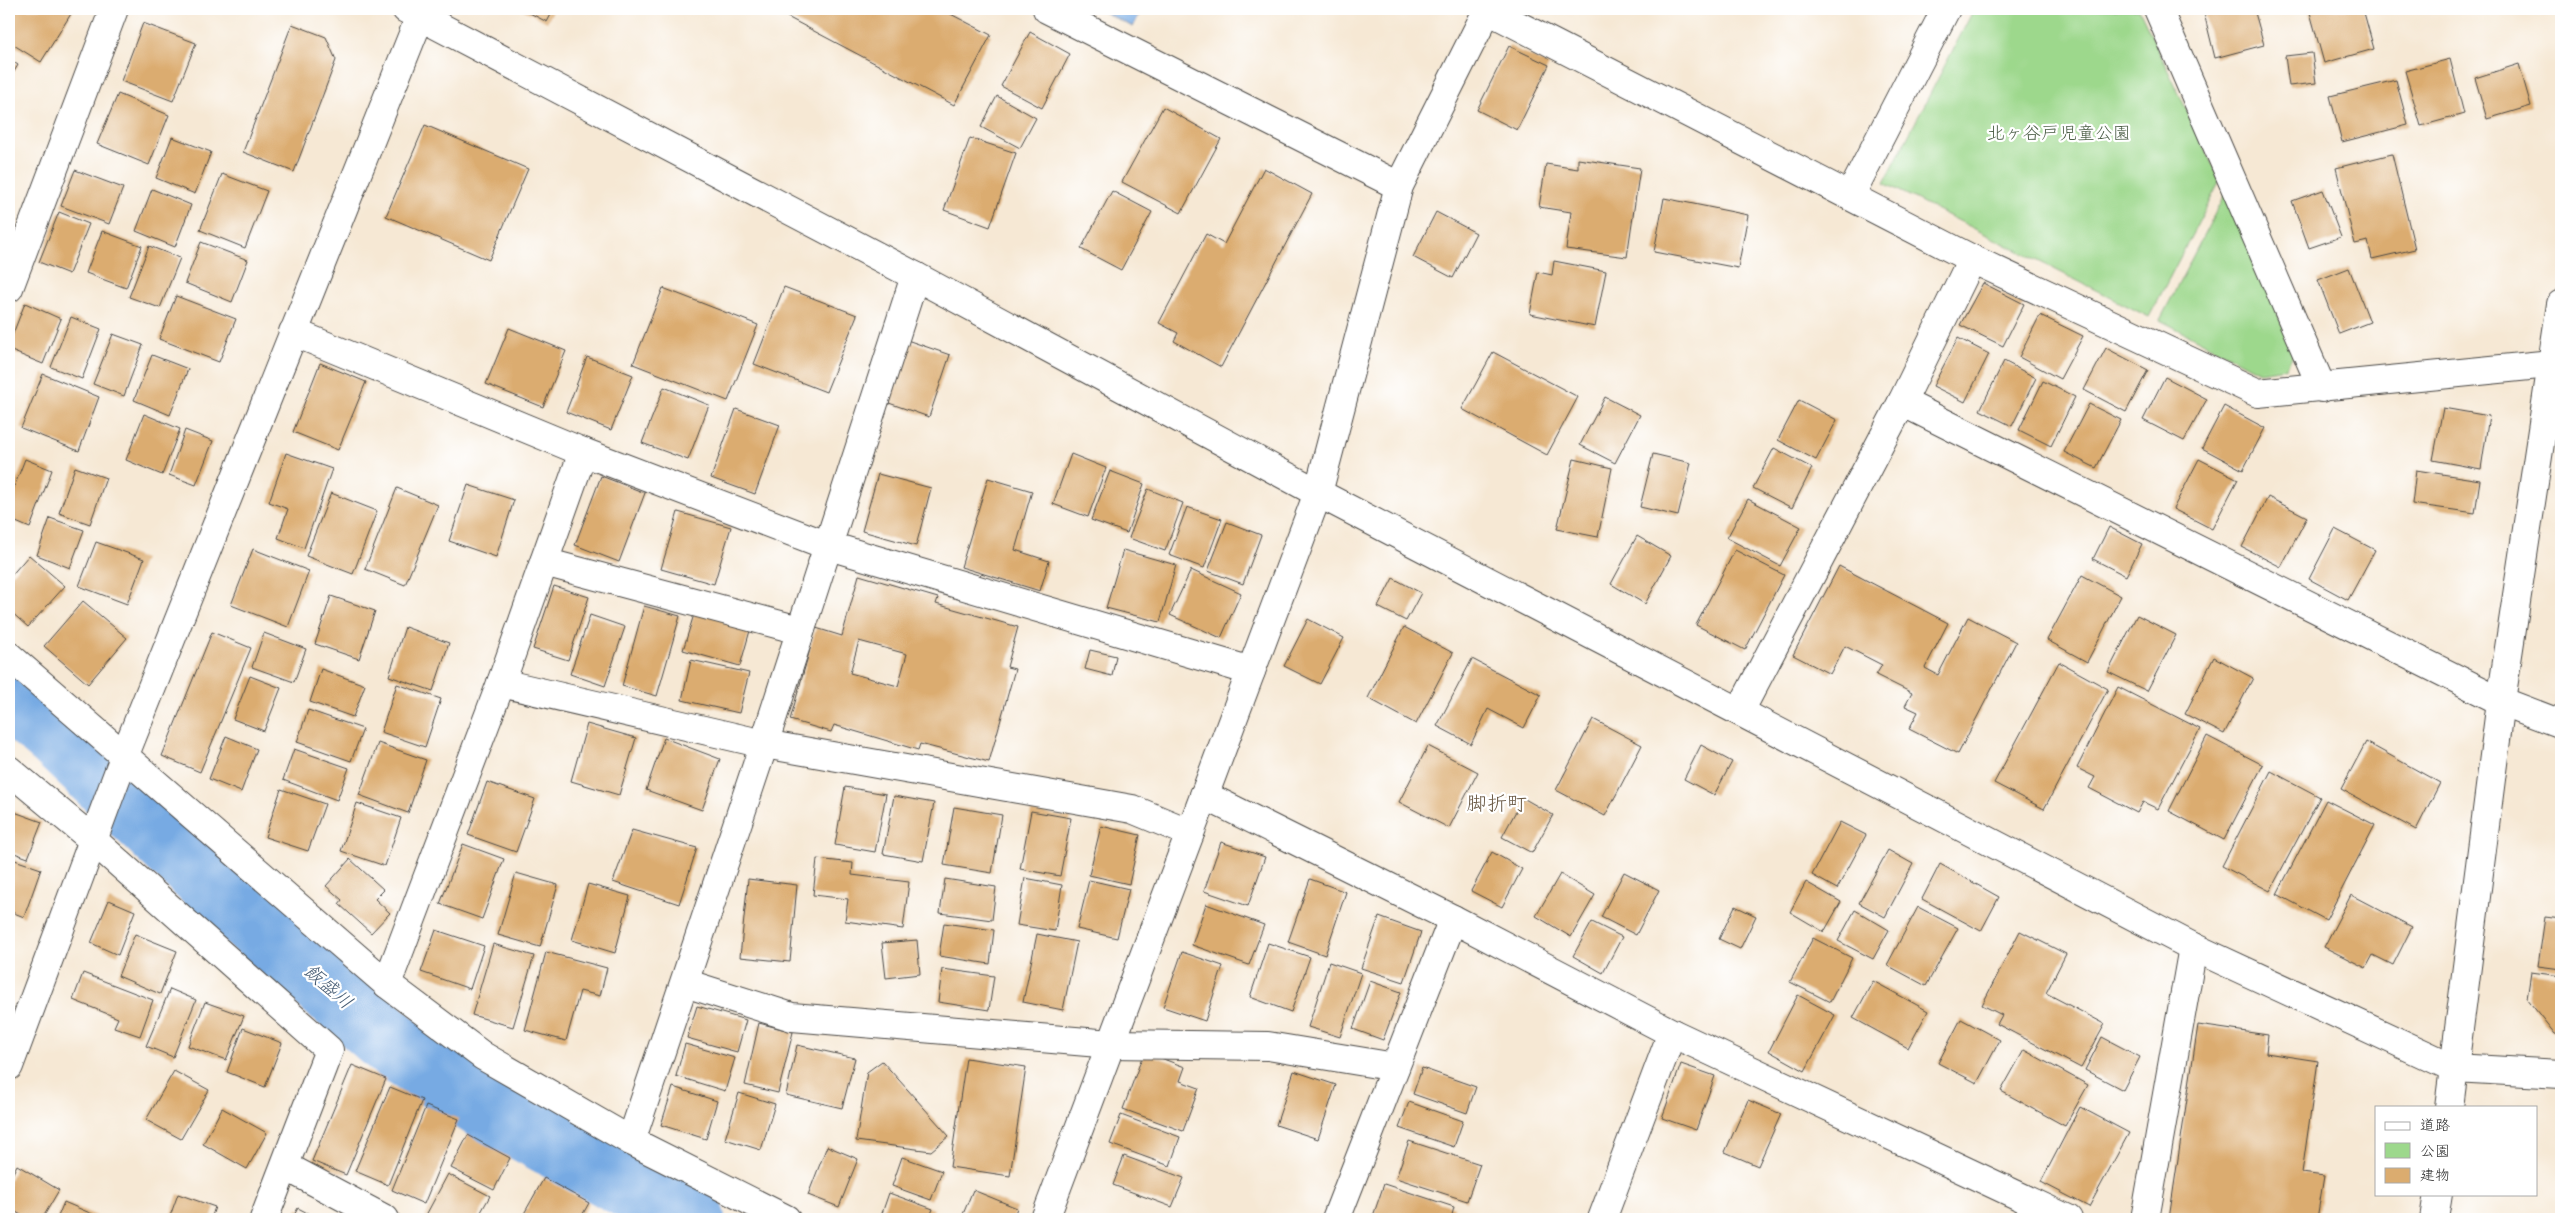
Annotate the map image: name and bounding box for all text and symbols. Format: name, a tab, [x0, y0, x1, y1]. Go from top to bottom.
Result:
park label: 北ヶ谷戸児童公園	[1987, 123, 2131, 144]
district label: 脚折町	[1467, 792, 1527, 816]
water label: 飯盛川	[299, 960, 357, 1014]
legend	[2375, 1106, 2538, 1196]
text: 道路	[2420, 1116, 2450, 1135]
text: 公園	[2420, 1142, 2450, 1161]
text: 建物	[2420, 1166, 2450, 1185]

